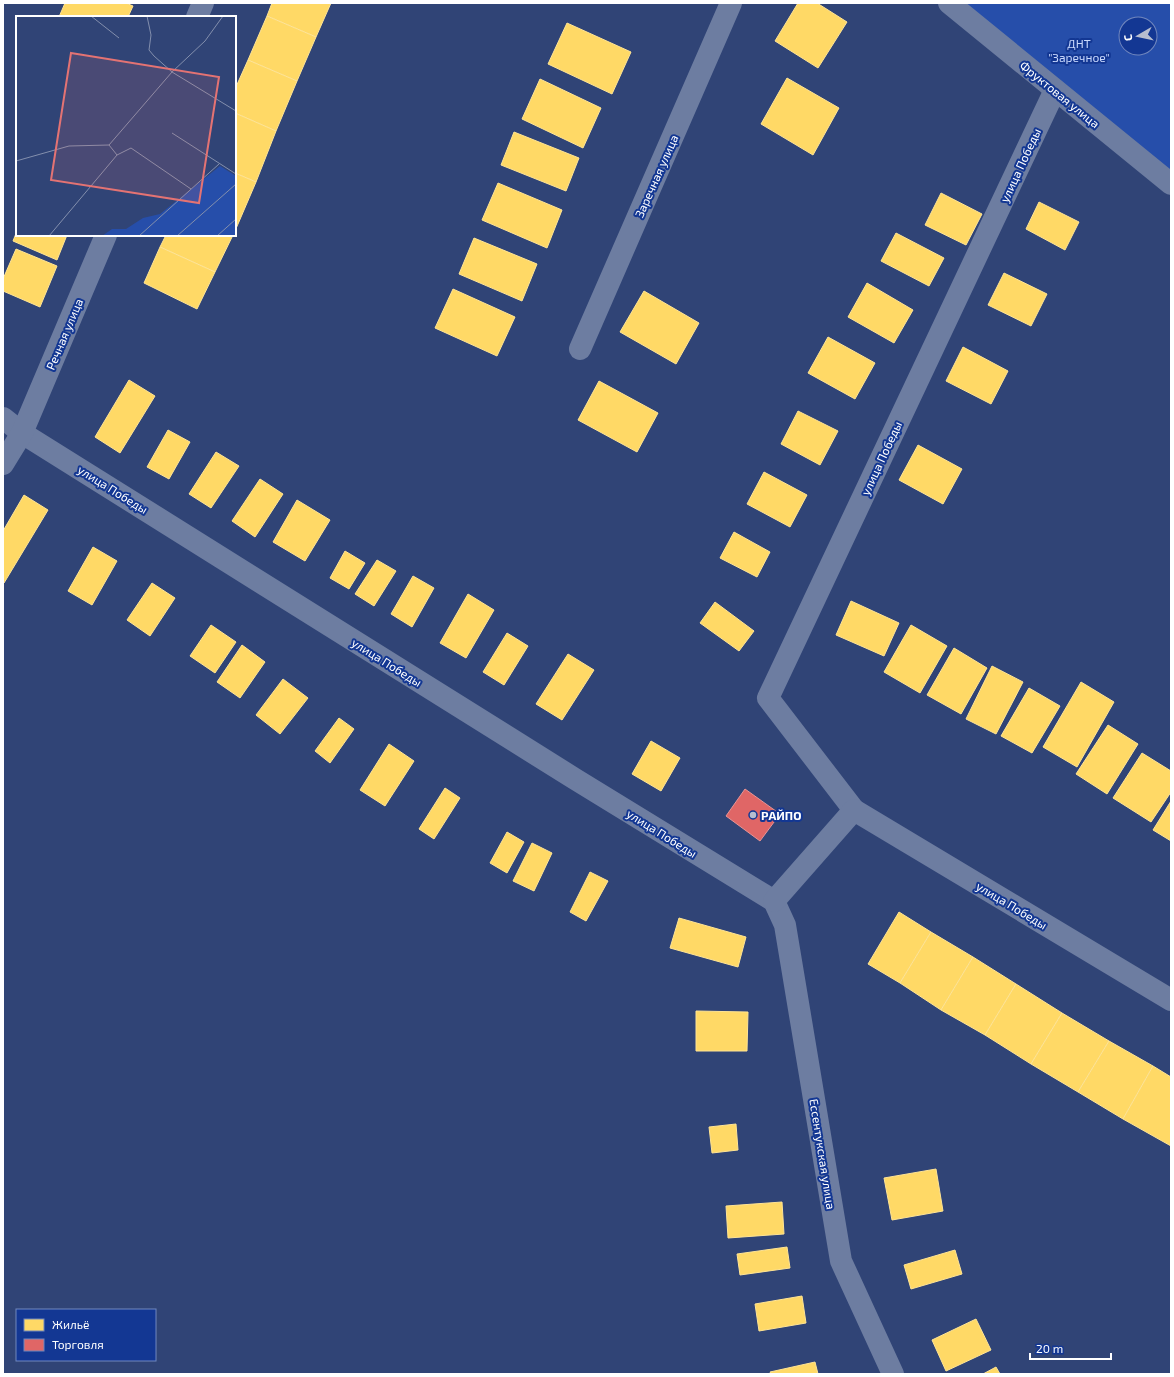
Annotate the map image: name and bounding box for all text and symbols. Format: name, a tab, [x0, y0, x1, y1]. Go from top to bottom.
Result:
inset map	[16, 16, 236, 236]
north arrow	[1118, 16, 1158, 56]
text: С	[1121, 33, 1135, 42]
park label: ДНТ "Заречное"	[1048, 36, 1110, 64]
street label: Фруктовая улица	[1017, 58, 1103, 131]
street label: улица Победы	[997, 126, 1044, 205]
street label: Заречная улица	[631, 132, 681, 220]
street label: Речная улица	[43, 296, 86, 372]
street label: улица Победы	[858, 419, 905, 498]
street label: улица Победы	[75, 462, 151, 517]
street label: улица Победы	[349, 635, 425, 690]
street label: улица Победы	[624, 806, 700, 861]
place label: РАЙПО	[761, 808, 801, 822]
marker: РАЙПО	[748, 810, 758, 820]
street label: улица Победы	[974, 878, 1050, 932]
street label: Ессентукская улица	[806, 1098, 839, 1211]
legend	[16, 1309, 156, 1361]
text: Жильё	[52, 1317, 89, 1331]
scale bar	[1030, 1335, 1111, 1361]
text: Торговля	[52, 1337, 104, 1351]
text: 20 m	[1036, 1341, 1063, 1355]

